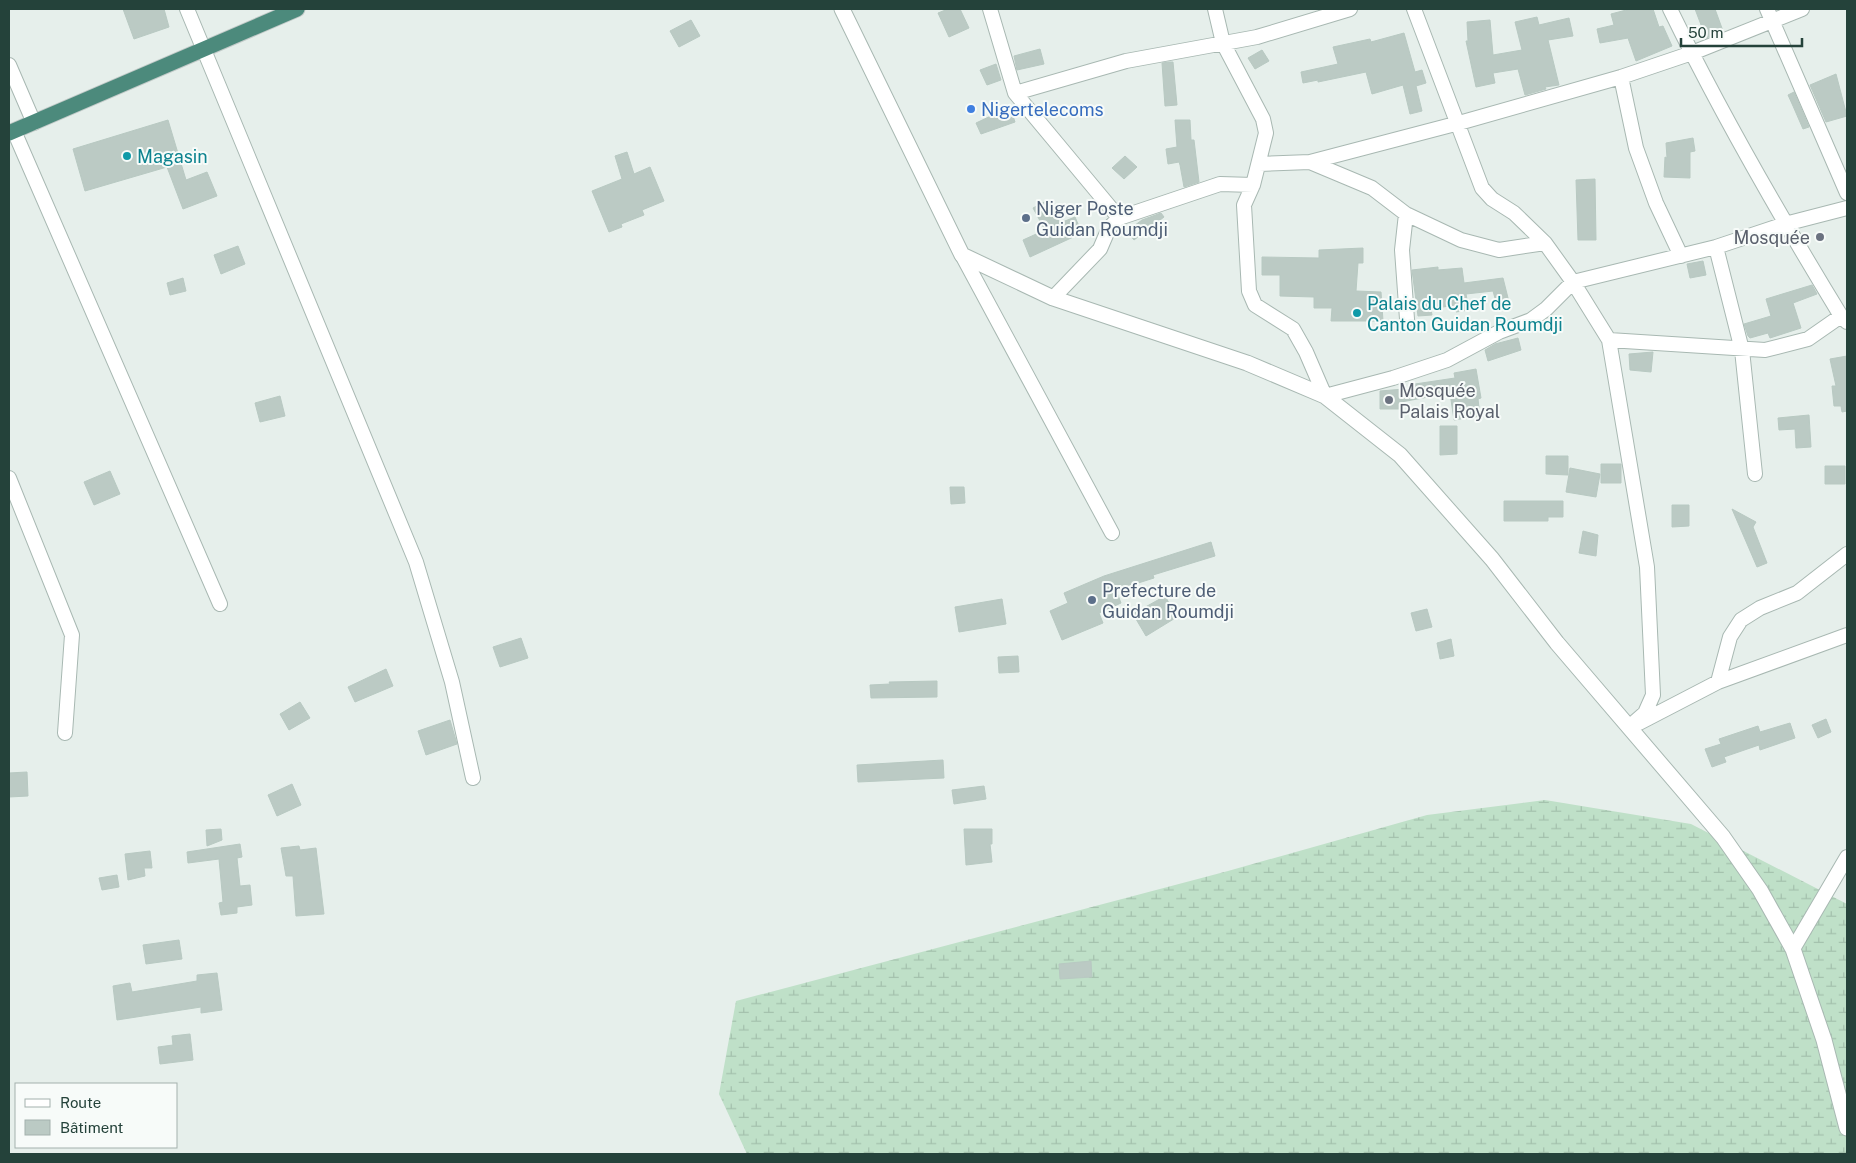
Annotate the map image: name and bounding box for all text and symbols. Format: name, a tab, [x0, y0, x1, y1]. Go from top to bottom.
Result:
scale bar	[1681, 15, 1802, 47]
text: 50 m	[1688, 24, 1723, 41]
place label: Nigertelecoms	[981, 99, 1104, 120]
marker: Nigertelecoms	[965, 103, 977, 115]
place label: Magasin	[137, 146, 208, 167]
marker: Magasin	[121, 150, 133, 162]
place label: Niger Poste Guidan Roumdji	[1036, 198, 1168, 240]
marker: Niger Poste Guidan Roumdji	[1020, 212, 1032, 224]
place label: Mosquée	[1733, 227, 1810, 248]
marker: Mosquée	[1814, 231, 1826, 243]
place label: Palais du Chef de Canton Guidan Roumdji	[1367, 293, 1563, 335]
marker: Palais du Chef de Canton Guidan Roumdji	[1351, 307, 1363, 319]
place label: Mosquée Palais Royal	[1399, 380, 1500, 422]
marker: Mosquée Palais Royal	[1383, 394, 1395, 406]
place label: Prefecture de Guidan Roumdji	[1102, 580, 1234, 622]
marker: Prefecture de Guidan Roumdji	[1086, 594, 1098, 606]
legend	[15, 1083, 178, 1148]
text: Route	[60, 1094, 101, 1111]
text: Bâtiment	[60, 1119, 123, 1136]

